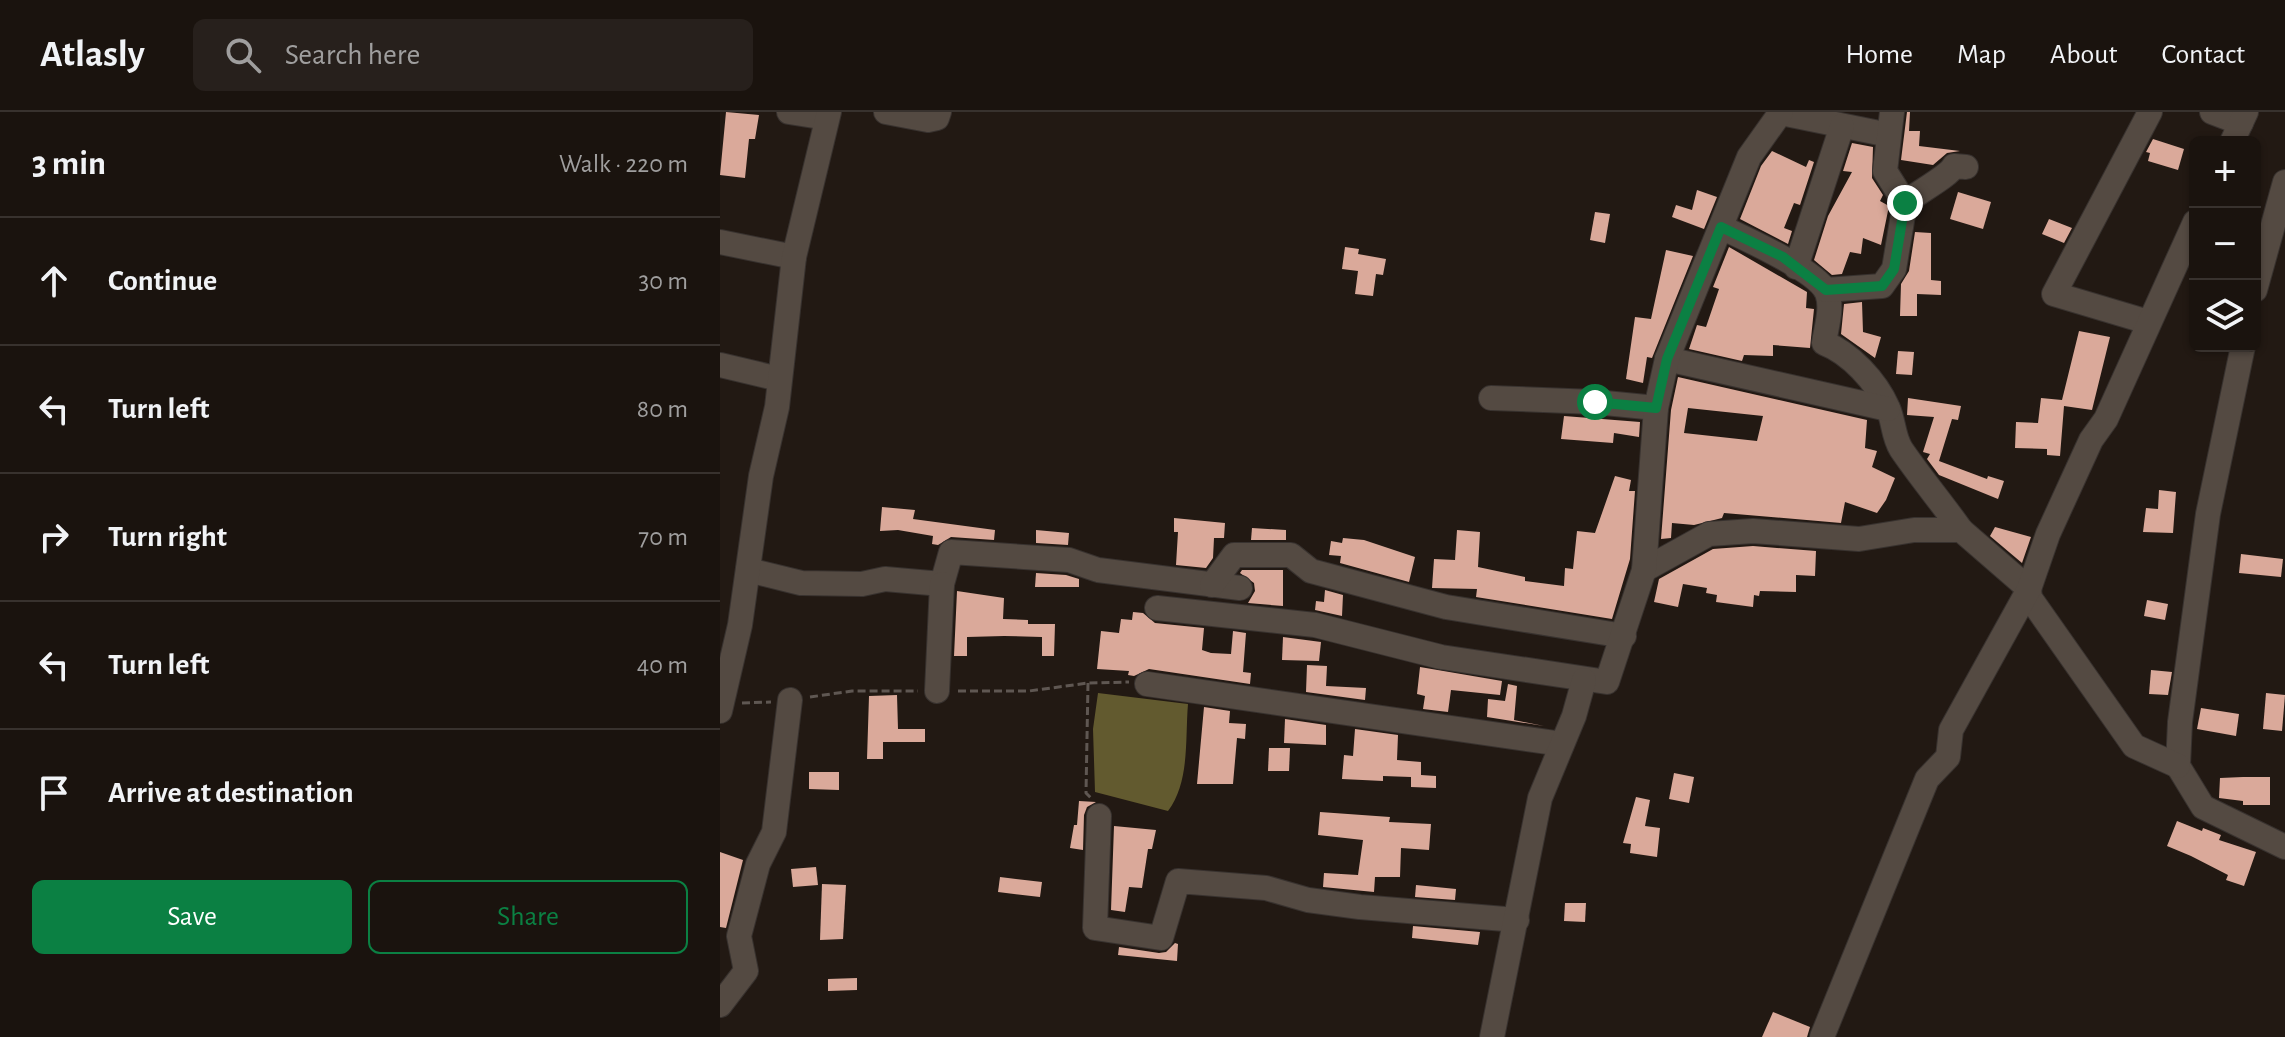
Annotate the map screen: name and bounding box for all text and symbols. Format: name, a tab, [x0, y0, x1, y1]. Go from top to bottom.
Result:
search box	[193, 19, 753, 91]
icon: search	[221, 33, 265, 77]
text: Atlasly	[40, 36, 145, 74]
text: Search here	[285, 40, 420, 70]
text: Home	[1846, 41, 1913, 69]
text: Map	[1957, 41, 2006, 69]
text: About	[2050, 41, 2118, 69]
text: Contact	[2162, 41, 2245, 69]
map controls	[2189, 136, 2261, 352]
button: +	[2189, 136, 2261, 208]
text: 3 min	[32, 147, 106, 181]
text: Walk · 220 m	[559, 151, 688, 177]
route end	[1887, 185, 1923, 221]
button: −	[2189, 208, 2261, 280]
icon: ahead	[32, 259, 76, 303]
text: Continue	[108, 266, 217, 296]
text: 30 m	[638, 268, 688, 294]
button: layers	[2189, 280, 2261, 352]
route start	[1577, 384, 1613, 420]
icon: left	[32, 387, 76, 431]
text: Turn left	[108, 394, 209, 424]
text: 80 m	[637, 396, 688, 422]
icon: right	[32, 515, 76, 559]
text: Turn right	[108, 522, 227, 552]
text: 70 m	[638, 524, 688, 550]
icon: left	[32, 643, 76, 687]
text: Turn left	[108, 650, 209, 680]
text: 40 m	[637, 652, 688, 678]
icon: arrive	[32, 771, 76, 815]
text: Arrive at destination	[108, 778, 354, 808]
button: Save	[32, 880, 352, 954]
button: Share	[368, 880, 688, 954]

